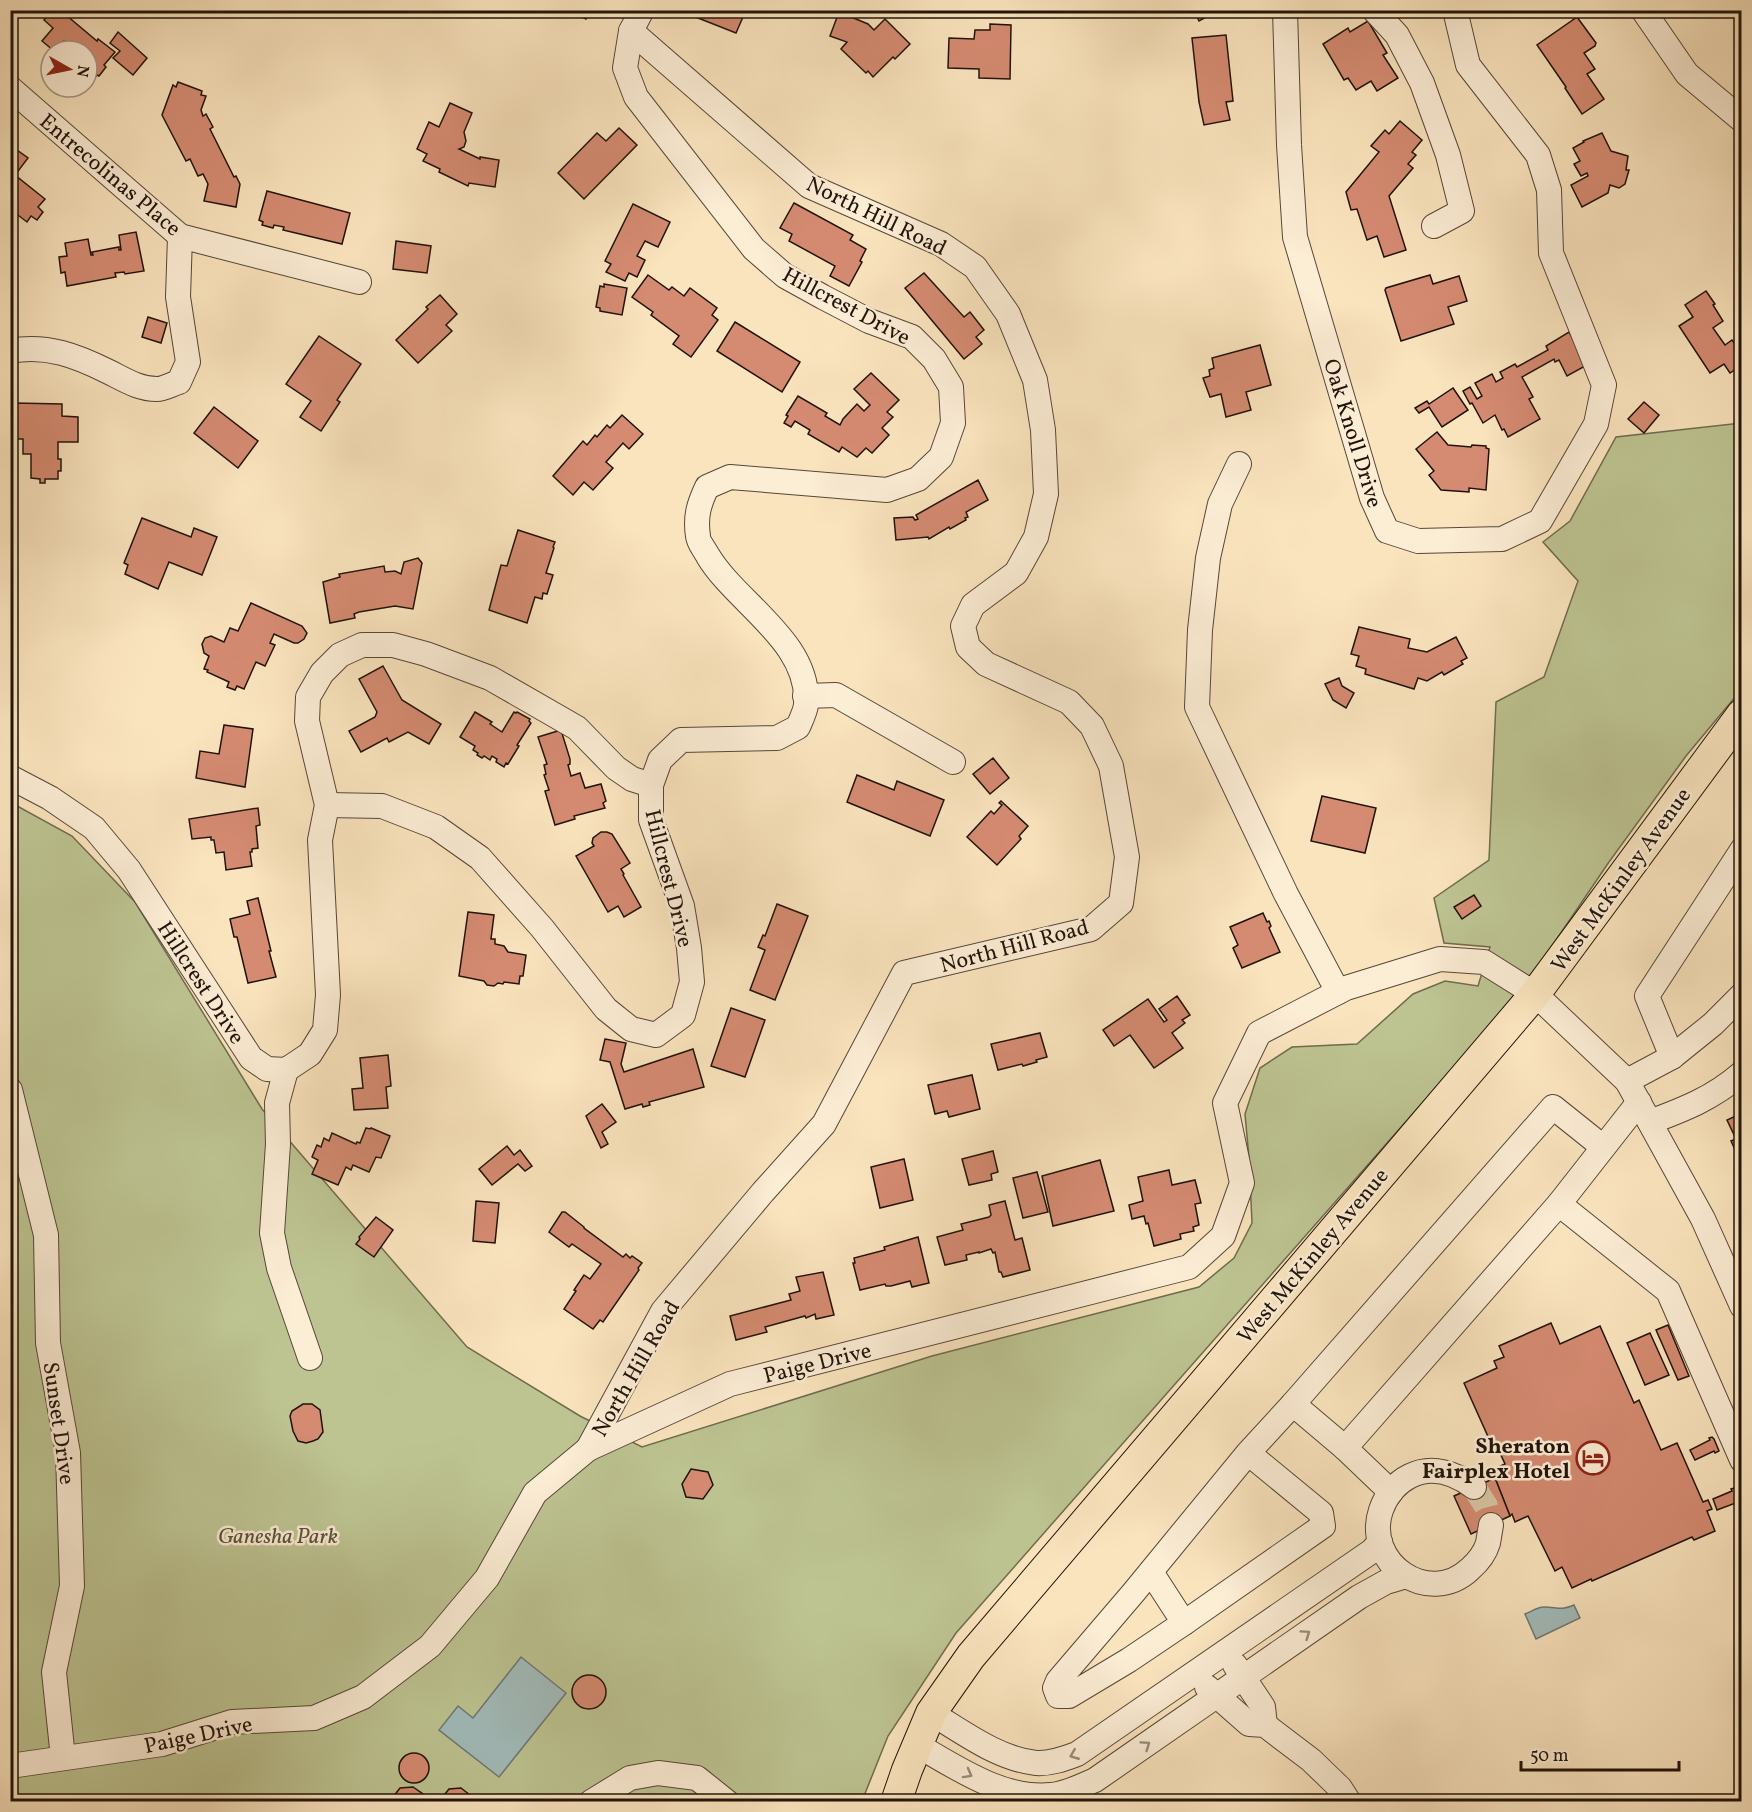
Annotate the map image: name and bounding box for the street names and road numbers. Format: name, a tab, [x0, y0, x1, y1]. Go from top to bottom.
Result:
street label: Entrecolinas Place	[32, 107, 187, 245]
street label: North Hill Road	[800, 170, 951, 265]
street label: Hillcrest Drive	[776, 260, 915, 354]
street label: Oak Knoll Drive	[1314, 355, 1389, 512]
street label: West McKinley Avenue	[1544, 782, 1700, 979]
street label: Hillcrest Drive	[635, 806, 700, 951]
street label: North Hill Road	[937, 913, 1093, 982]
street label: Hillcrest Drive	[148, 916, 251, 1051]
street label: West McKinley Avenue	[1231, 1162, 1397, 1351]
street label: North Hill Road	[586, 1295, 689, 1443]
street label: Paige Drive	[760, 1336, 875, 1393]
street label: Sunset Drive	[34, 1360, 81, 1487]
street label: Paige Drive	[141, 1710, 256, 1763]

